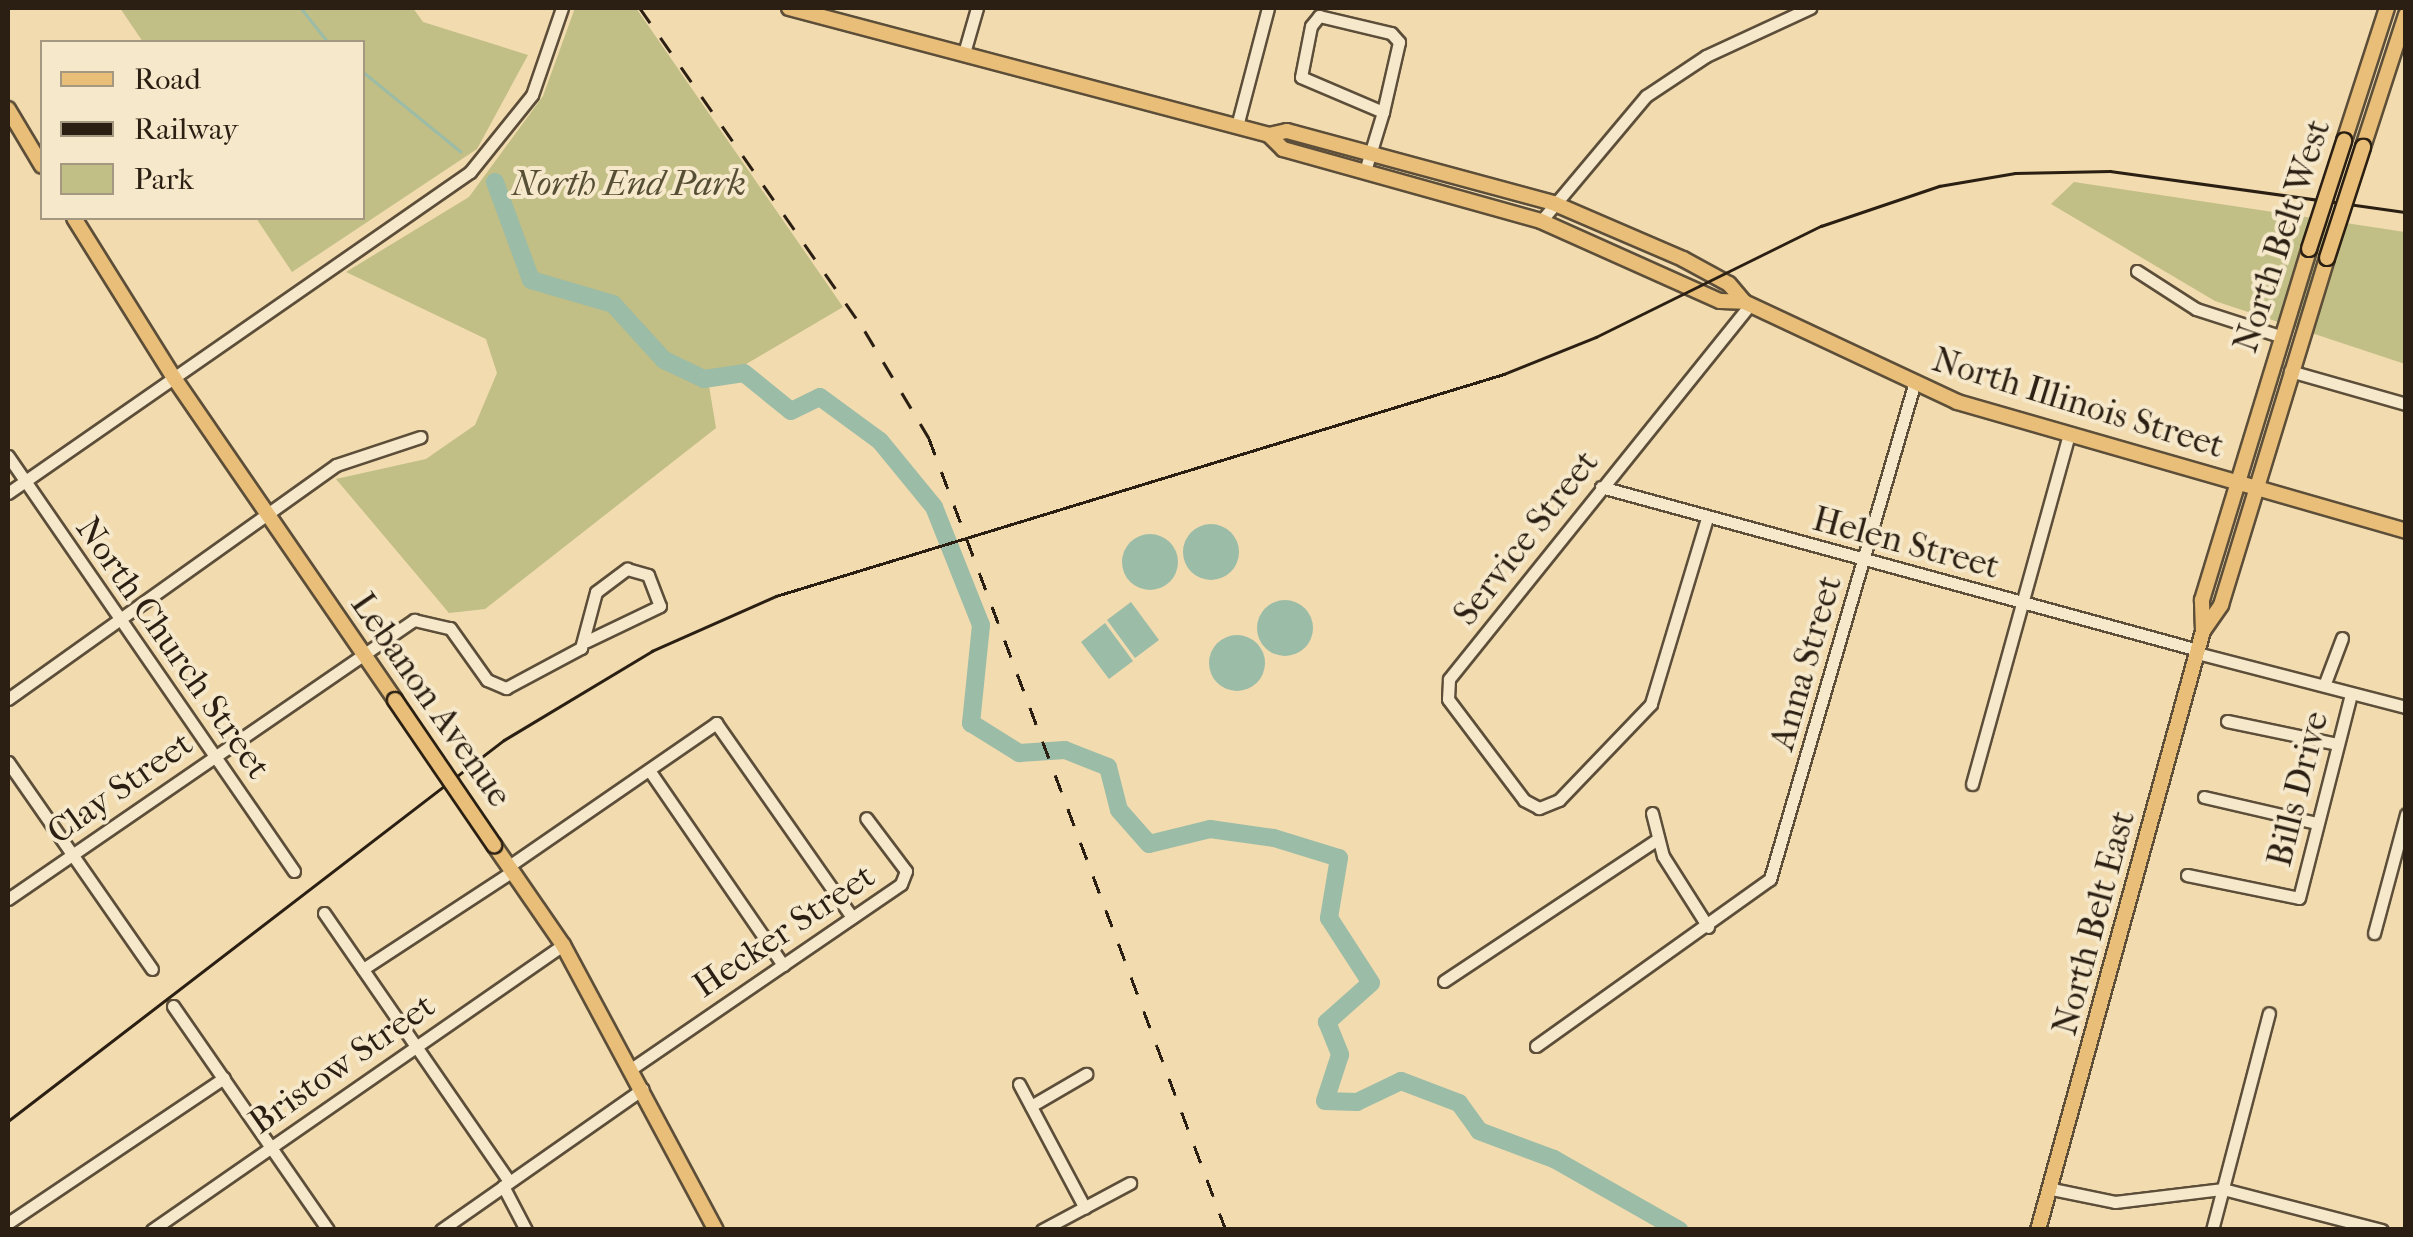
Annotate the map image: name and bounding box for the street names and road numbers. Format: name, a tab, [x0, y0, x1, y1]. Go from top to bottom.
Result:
street label: North Belt West	[2225, 114, 2339, 358]
street label: North Illinois Street	[1927, 339, 2229, 467]
street label: Service Street	[1445, 442, 1607, 634]
street label: Helen Street	[1808, 498, 2004, 588]
street label: North Church Street	[67, 509, 279, 787]
street label: Anna Street	[1761, 571, 1851, 755]
street label: Lebanon Avenue	[342, 585, 520, 815]
street label: Bills Drive	[2258, 707, 2338, 871]
street label: Clay Street	[39, 723, 201, 853]
street label: North Belt East	[2044, 806, 2144, 1040]
street label: Hecker Street	[685, 855, 883, 1007]
street label: Bristow Street	[241, 985, 443, 1143]

